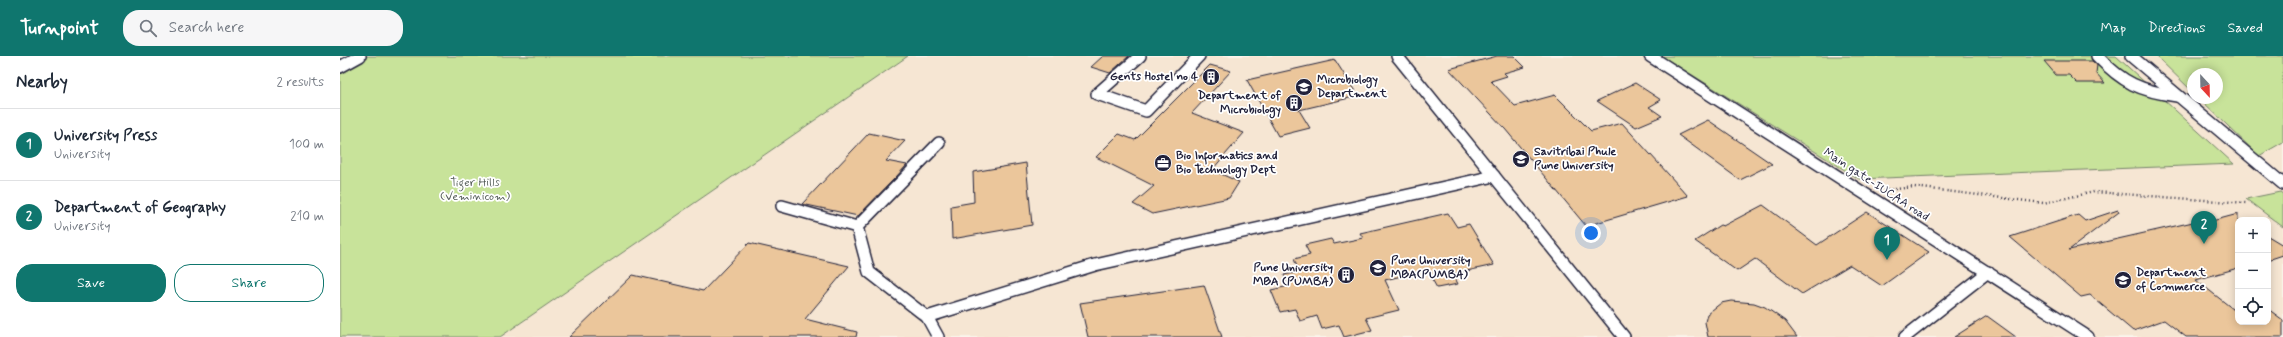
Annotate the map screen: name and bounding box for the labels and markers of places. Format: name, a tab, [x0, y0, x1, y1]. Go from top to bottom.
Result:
building icon: Gents Hostel no 4	[1201, 67, 1221, 87]
place label: Gents Hostel no 4	[1110, 69, 1198, 85]
place label: Microbiology Department	[1317, 72, 1388, 102]
school or university icon: Microbiology Department	[1294, 77, 1314, 97]
place label: Department of Microbiology	[1198, 88, 1282, 119]
building icon: Department of Microbiology	[1284, 93, 1304, 113]
place label: Savitribai Phule Pune University	[1534, 144, 1616, 174]
place label: Bio Informatics and Bio Technology Dept	[1176, 148, 1278, 179]
school or university icon: Savitribai Phule Pune University	[1511, 149, 1531, 169]
office icon: Bio Informatics and Bio Technology Dept	[1153, 153, 1173, 173]
pin: 2	[2191, 211, 2217, 244]
pin: 1	[1874, 227, 1900, 260]
place label: Pune University MBA(PUMBA)	[1391, 253, 1471, 283]
school or university icon: Pune University MBA(PUMBA)	[1368, 258, 1388, 278]
place label: Pune University MBA (PUMBA)	[1253, 260, 1334, 290]
building icon: Pune University MBA (PUMBA)	[1336, 265, 1356, 285]
place label: Department of Commerce	[2136, 265, 2207, 295]
school or university icon: Department of Commerce	[2113, 270, 2133, 290]

